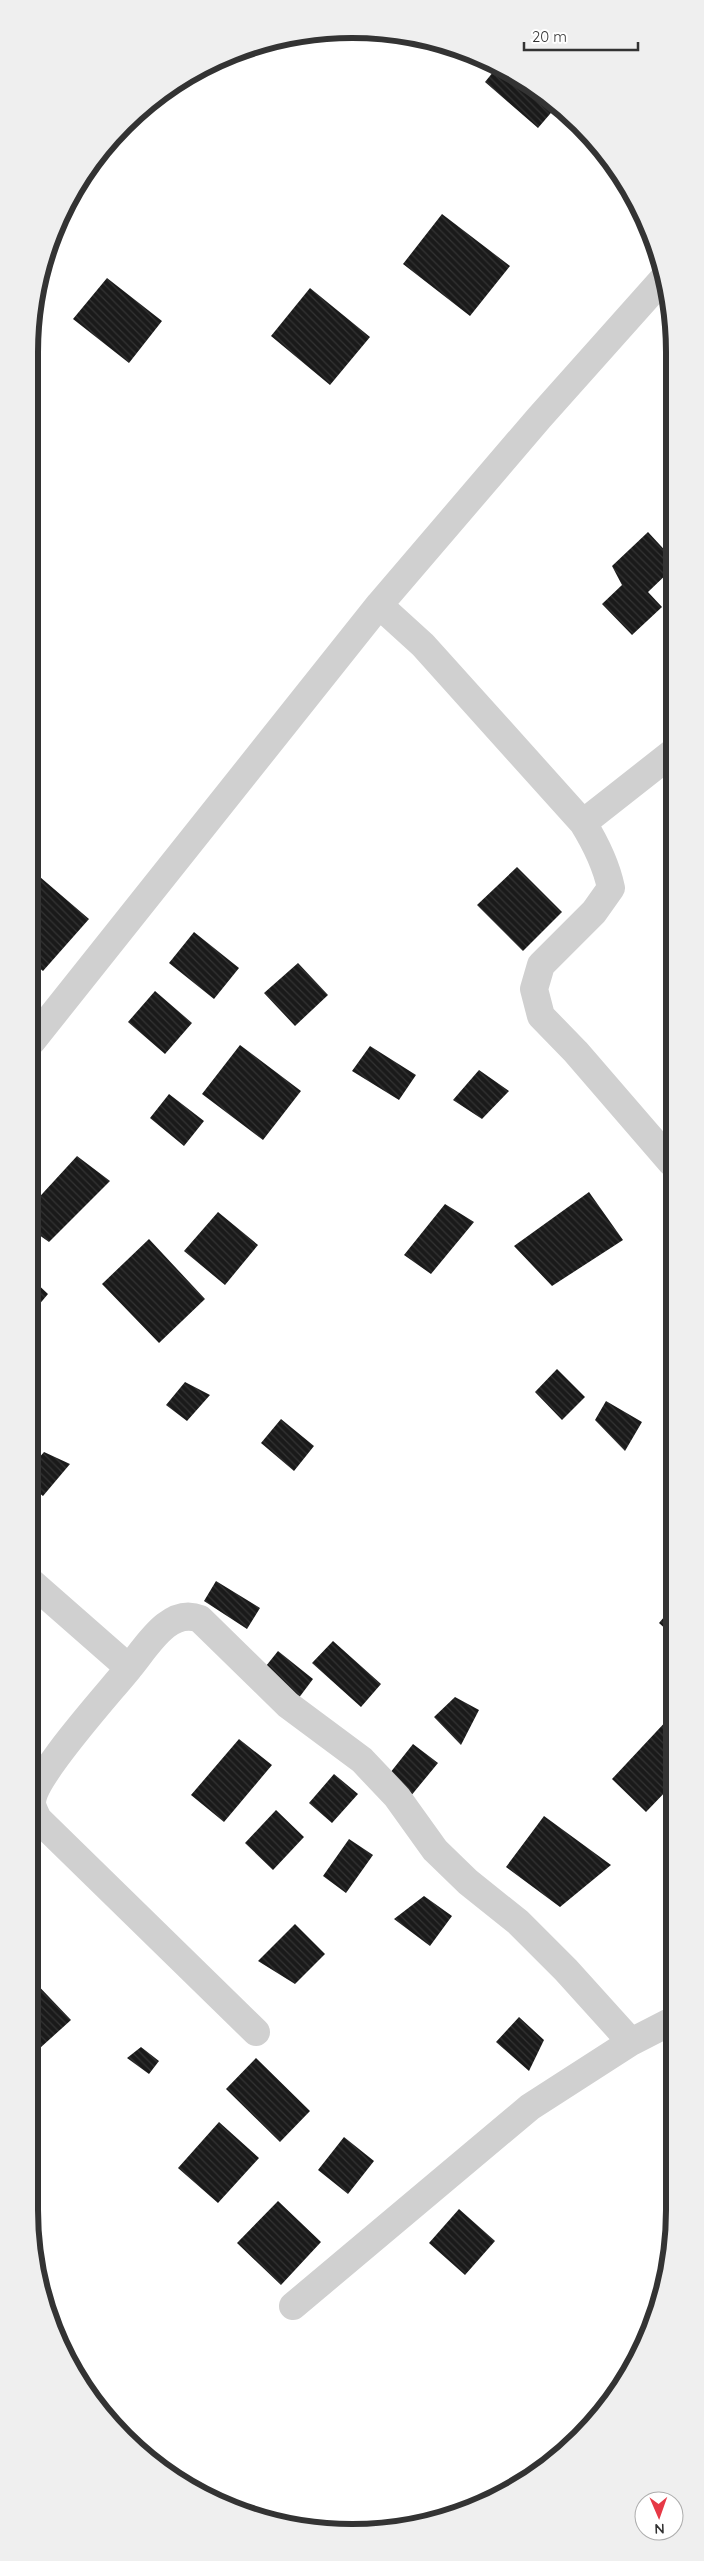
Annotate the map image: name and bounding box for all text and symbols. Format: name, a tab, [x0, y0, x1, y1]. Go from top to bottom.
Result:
scale bar	[524, 20, 638, 52]
text: 20 m	[532, 27, 567, 46]
north arrow	[634, 2491, 684, 2541]
text: N	[654, 2520, 665, 2538]

